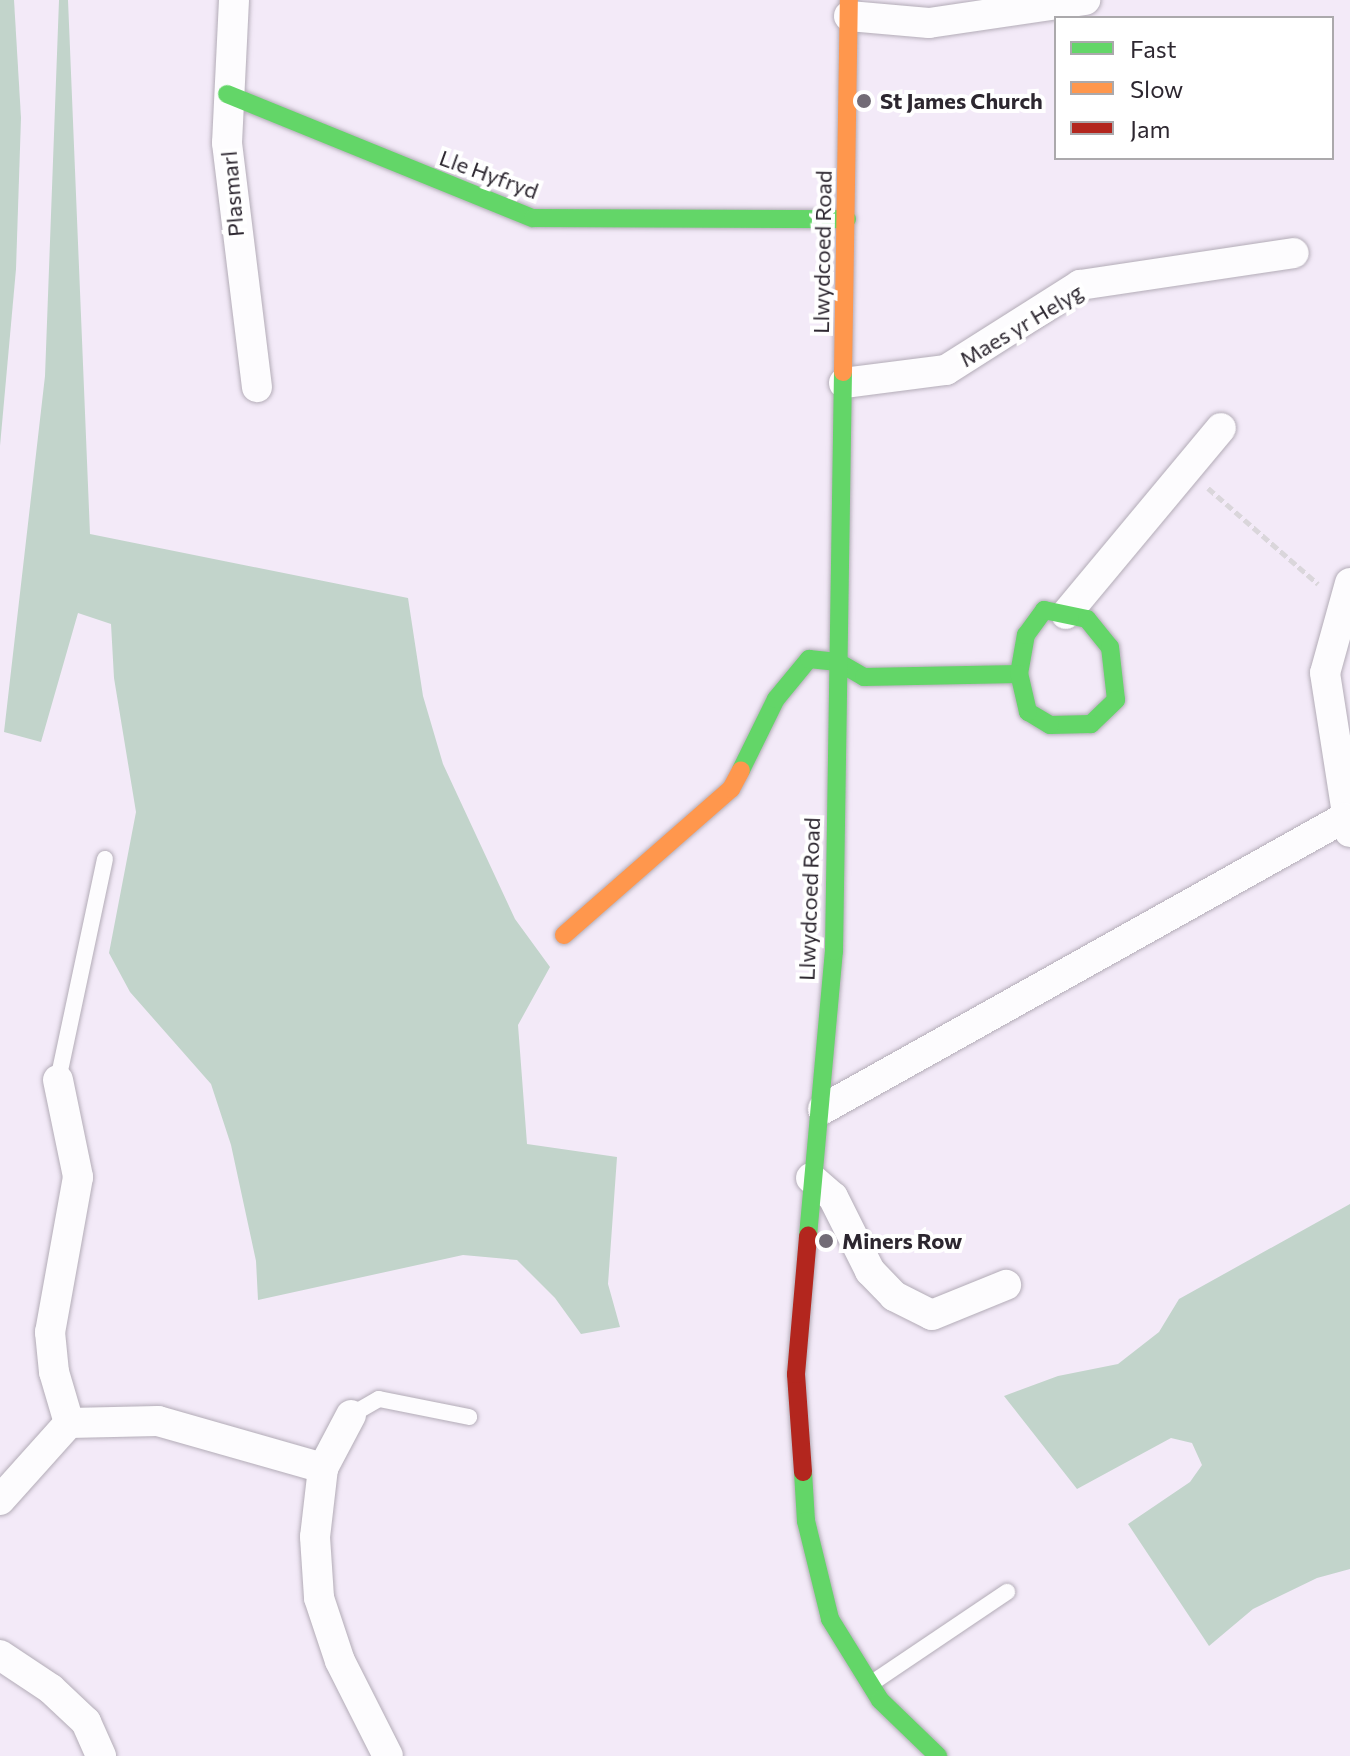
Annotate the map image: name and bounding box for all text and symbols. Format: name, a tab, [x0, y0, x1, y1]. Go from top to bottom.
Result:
legend	[1054, 16, 1334, 160]
text: Fast	[1130, 34, 1177, 63]
text: Slow	[1130, 74, 1183, 103]
place label: St James Church	[880, 88, 1043, 114]
marker: St James Church	[855, 92, 873, 110]
text: Jam	[1130, 114, 1170, 143]
street label: Lle Hyfryd	[436, 144, 542, 204]
street label: Plasmarl	[215, 150, 249, 238]
street label: Llwydcoed Road	[807, 170, 837, 334]
street label: Maes yr Helyg	[955, 278, 1087, 372]
street label: Llwydcoed Road	[793, 817, 825, 981]
place label: Miners Row	[842, 1228, 962, 1254]
marker: Miners Row	[817, 1232, 835, 1250]

